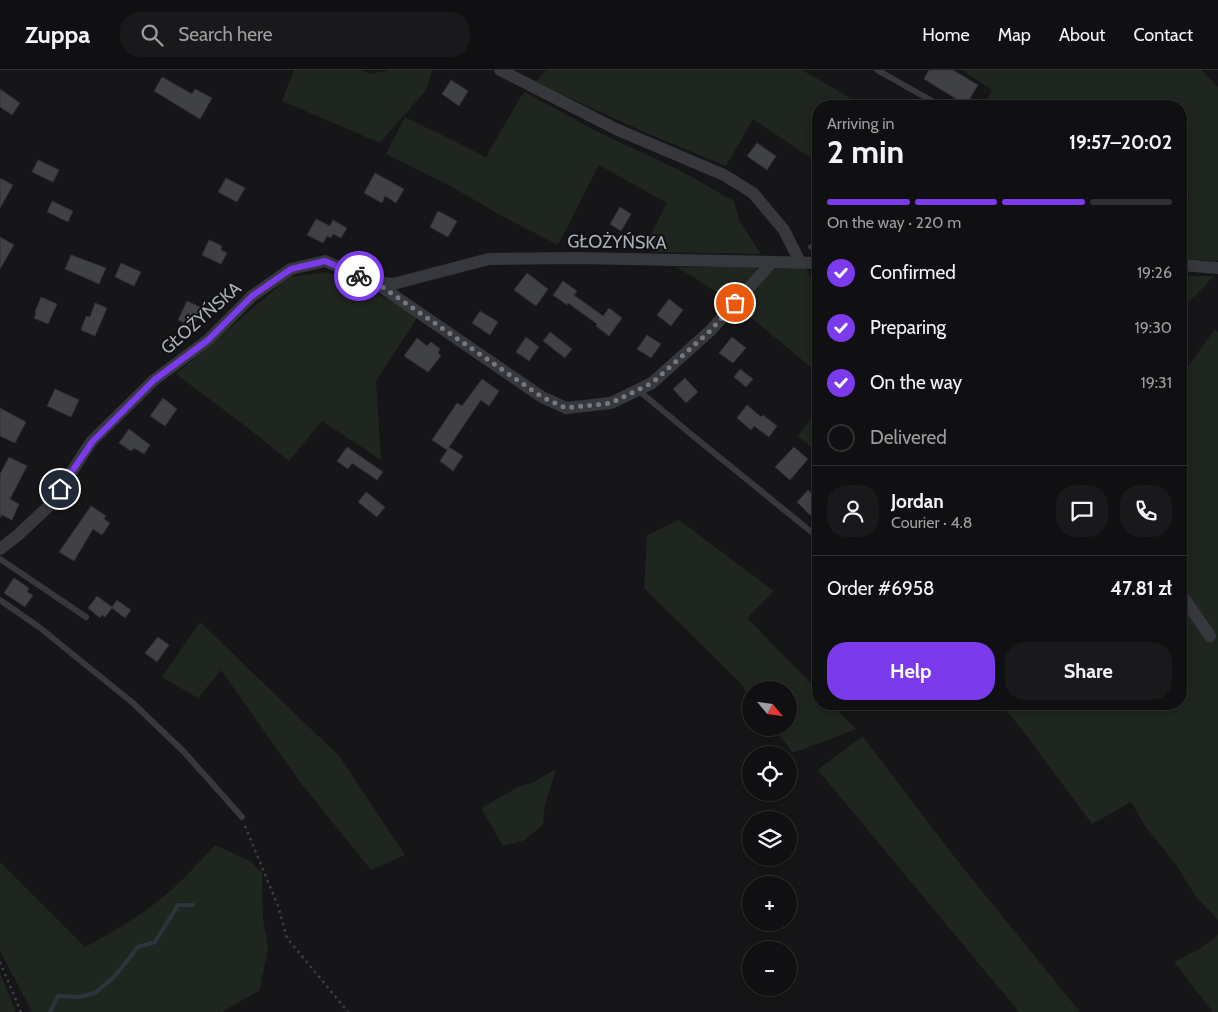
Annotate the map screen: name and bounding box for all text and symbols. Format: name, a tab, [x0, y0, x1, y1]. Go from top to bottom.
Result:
search box	[120, 12, 470, 57]
text: Zuppa	[25, 20, 90, 49]
icon: search	[138, 21, 166, 49]
text: Search here	[178, 23, 273, 46]
text: Home	[922, 24, 970, 46]
text: Map	[998, 24, 1031, 46]
text: About	[1059, 24, 1105, 46]
text: Contact	[1133, 24, 1193, 46]
text: Arriving in	[827, 114, 894, 133]
text: 19:57–20:02	[1069, 131, 1172, 154]
text: 2 min	[827, 132, 904, 171]
text: On the way · 220 m	[827, 213, 961, 232]
street label: GŁOŻYŃSKA	[567, 230, 667, 254]
courier	[334, 251, 384, 301]
icon: check	[827, 259, 855, 287]
text: Confirmed	[870, 261, 956, 284]
icon: bike	[345, 262, 373, 290]
text: 19:26	[1137, 263, 1172, 282]
street label: GŁOŻYŃSKA	[156, 277, 246, 359]
pin	[714, 282, 756, 324]
icon: bag	[721, 289, 749, 317]
icon: check	[827, 314, 855, 342]
text: Preparing	[870, 316, 946, 339]
text: 19:30	[1135, 318, 1172, 337]
icon: check	[827, 369, 855, 397]
text: On the way	[870, 371, 962, 394]
text: 19:31	[1140, 373, 1172, 392]
text: Delivered	[870, 426, 947, 449]
pin	[39, 468, 81, 510]
icon: home	[46, 475, 74, 503]
button: person	[827, 485, 879, 537]
button: chat	[1056, 485, 1108, 537]
button: phone	[1120, 485, 1172, 537]
text: Jordan	[891, 490, 944, 513]
text: Courier · 4.8	[891, 513, 973, 532]
text: Order #6958	[827, 577, 935, 600]
text: 47.81 zł	[1110, 577, 1172, 600]
button: Help	[827, 642, 995, 700]
button: Share	[1005, 642, 1172, 700]
north arrow	[742, 681, 798, 736]
map controls	[742, 681, 797, 996]
button: locate	[742, 746, 797, 801]
button: layers	[742, 811, 797, 866]
button: +	[742, 876, 797, 931]
button: −	[742, 941, 797, 996]

